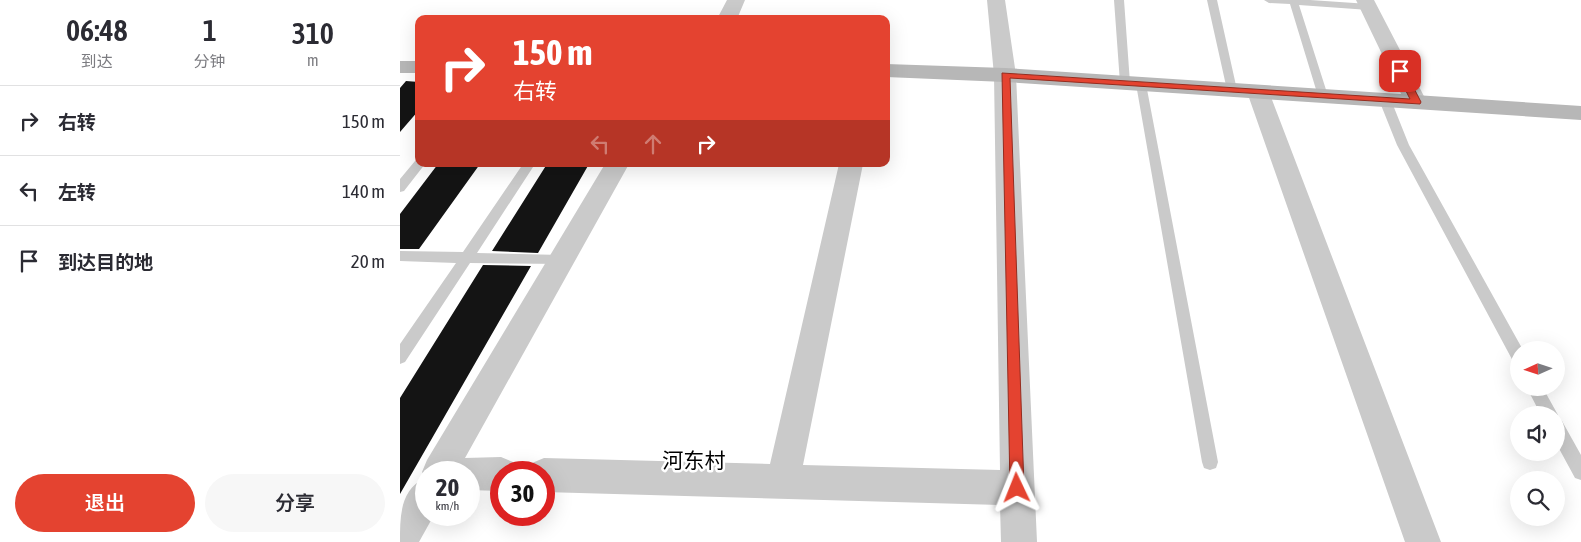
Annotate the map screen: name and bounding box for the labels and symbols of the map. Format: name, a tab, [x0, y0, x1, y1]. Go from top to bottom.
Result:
pin	[1379, 50, 1421, 92]
north arrow	[1510, 341, 1565, 396]
district label: 河东村	[663, 448, 726, 472]
speed limit sign: 30	[490, 461, 555, 526]
position arrow	[990, 461, 1042, 513]

